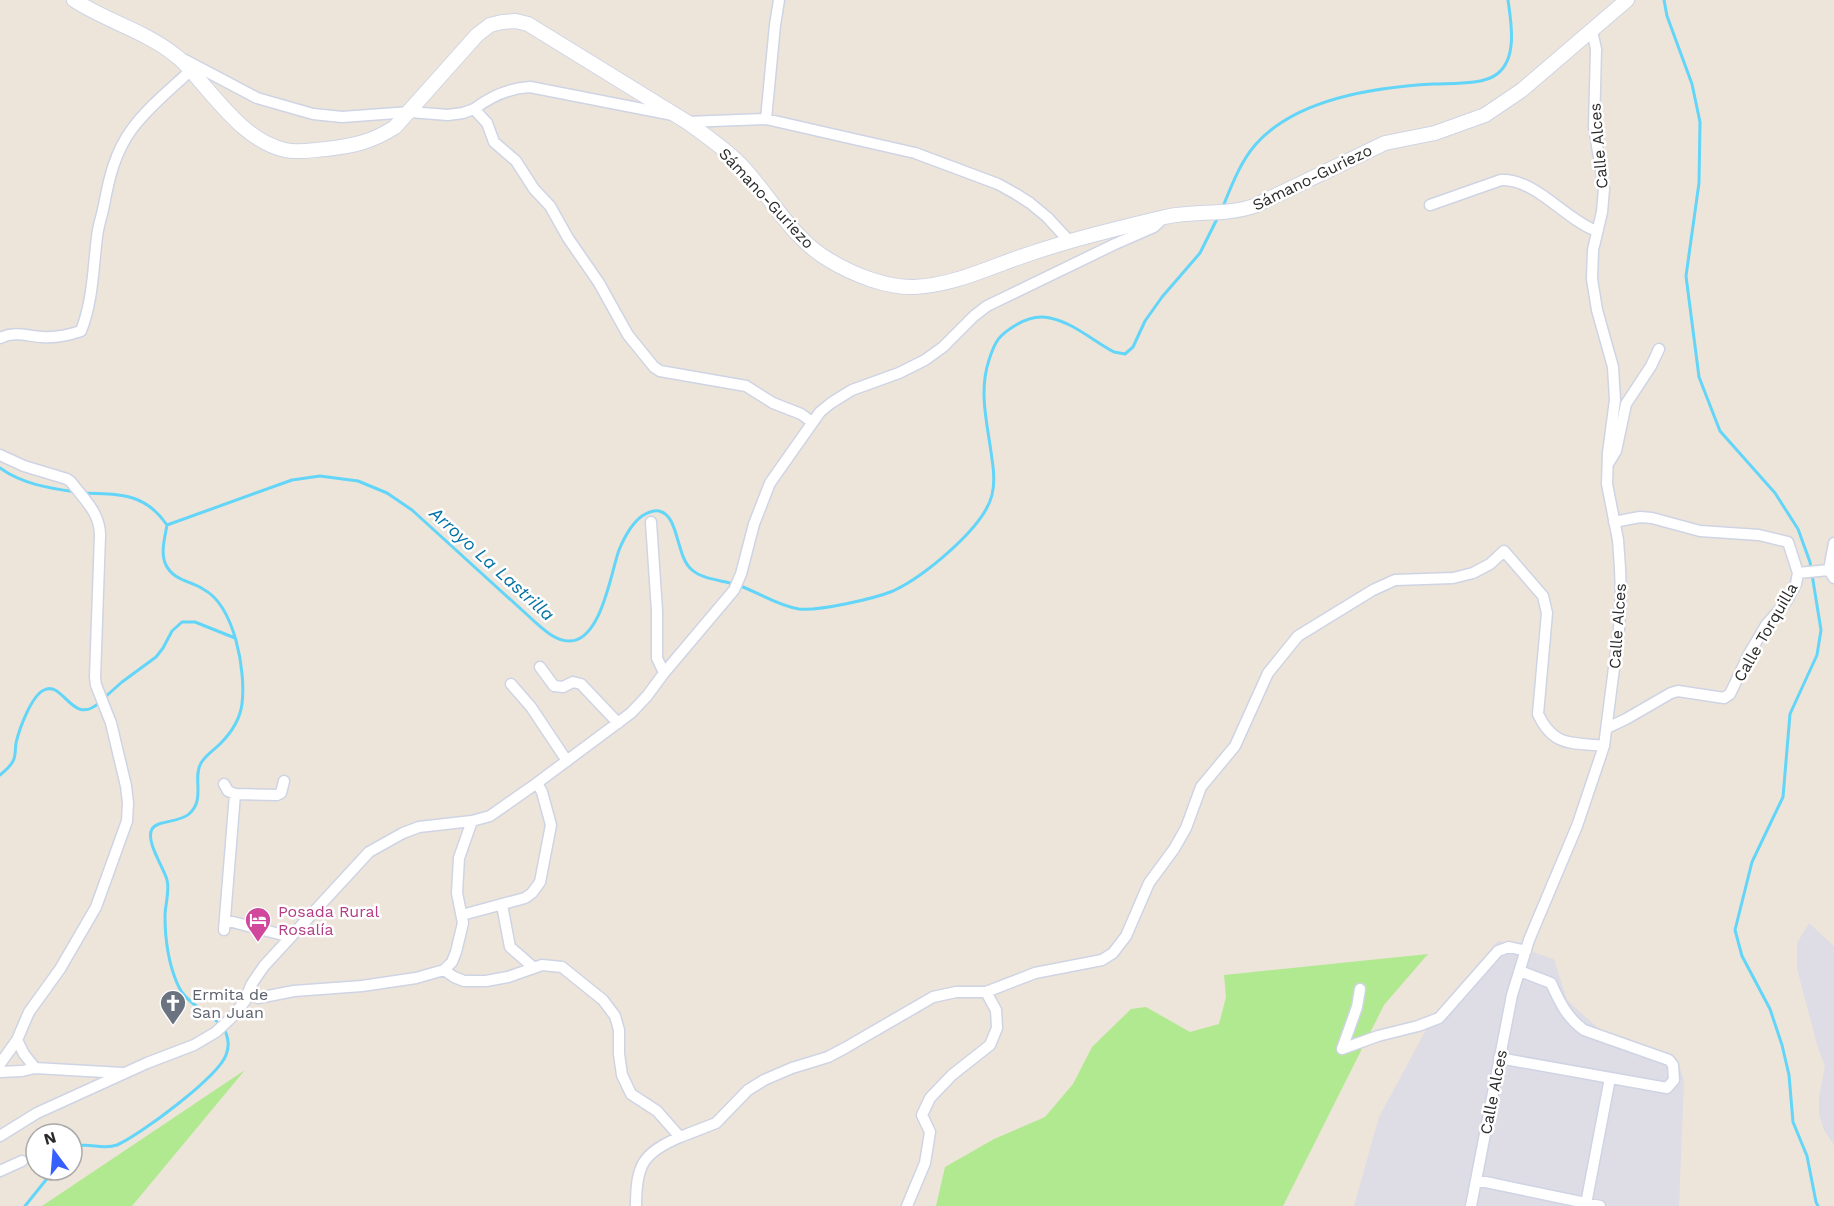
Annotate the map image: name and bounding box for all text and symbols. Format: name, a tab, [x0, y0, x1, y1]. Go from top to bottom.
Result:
street label: Calle Alces	[1585, 102, 1612, 190]
street label: Sámano-Guriezo	[1249, 140, 1375, 215]
street label: Sámano-Guriezo	[715, 144, 818, 253]
water label: Arroyo La Lastrilla	[425, 502, 559, 625]
street label: Calle Torquilla	[1729, 579, 1801, 685]
street label: Calle Alces	[1605, 583, 1630, 670]
place label: Posada Rural Rosalía	[278, 902, 380, 939]
hotel icon: Posada Rural Rosalía	[243, 905, 273, 943]
place label: Ermita de San Juan	[192, 985, 268, 1022]
church icon: Ermita de San Juan	[158, 988, 188, 1026]
street label: Calle Alces	[1476, 1048, 1511, 1136]
north arrow	[24, 1122, 84, 1182]
text: N	[42, 1127, 58, 1149]

